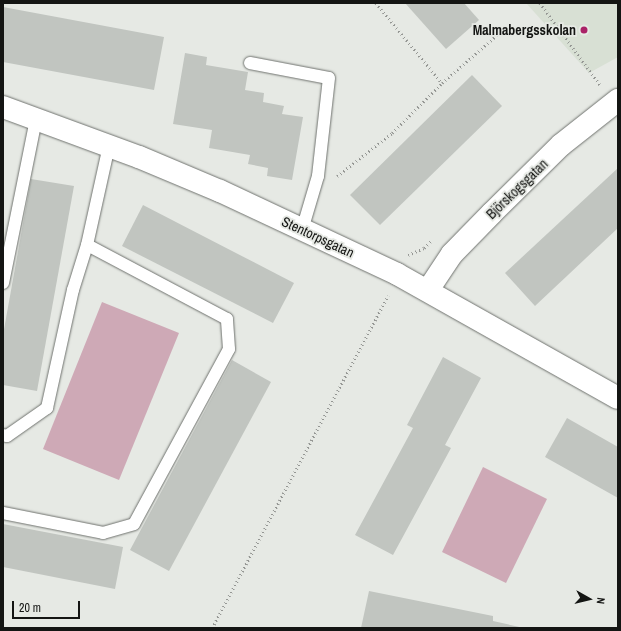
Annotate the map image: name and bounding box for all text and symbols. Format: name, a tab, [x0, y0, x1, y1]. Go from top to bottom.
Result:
place label: Malmabergsskolan	[473, 22, 576, 38]
marker: Malmabergsskolan	[579, 25, 589, 35]
street label: Björskogsgatan	[483, 155, 551, 223]
street label: Stentorpsgatan	[279, 213, 357, 261]
north arrow	[569, 579, 609, 619]
scale bar	[14, 593, 82, 619]
text: N	[593, 596, 608, 605]
text: 20 m	[19, 600, 41, 616]

